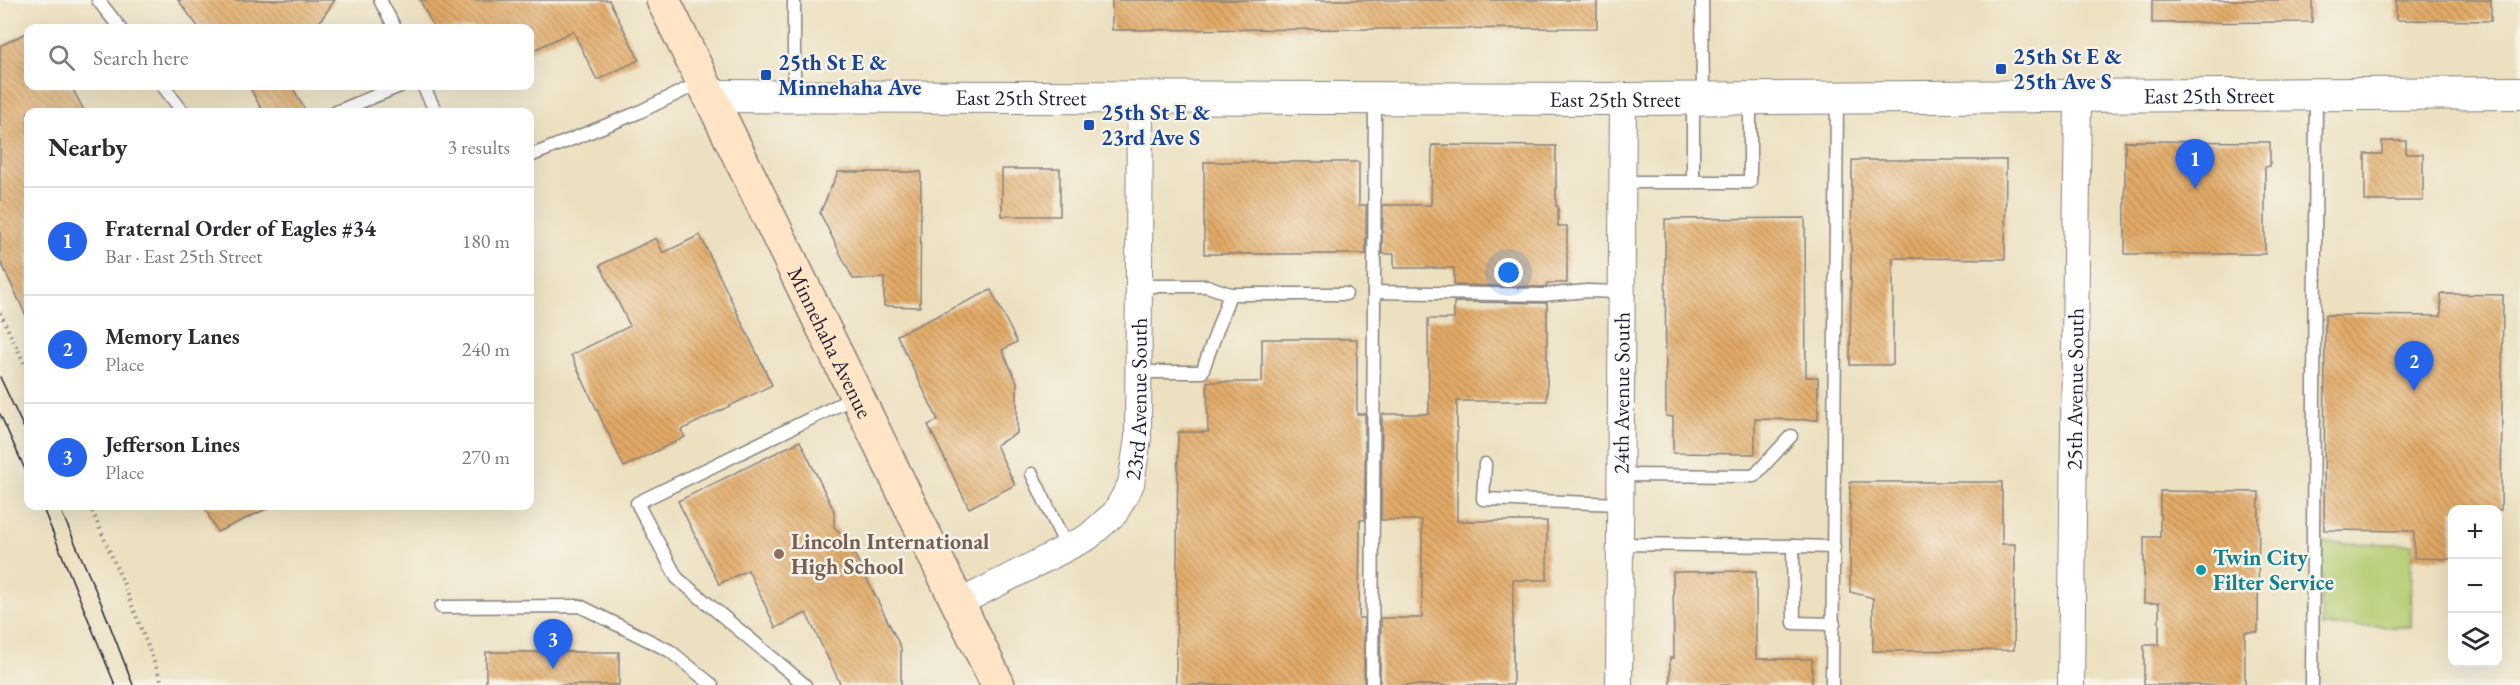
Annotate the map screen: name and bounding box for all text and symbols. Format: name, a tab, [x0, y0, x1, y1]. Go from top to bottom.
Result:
search box	[24, 24, 534, 90]
icon: search	[45, 41, 78, 74]
place label: 25th St E & 25th Ave S	[2013, 42, 2122, 96]
text: Search here	[93, 43, 188, 72]
place label: 25th St E & Minnehaha Ave	[778, 48, 921, 102]
marker: 25th St E & 25th Ave S	[1994, 62, 2008, 76]
marker: 25th St E & Minnehaha Ave	[759, 68, 773, 82]
street label: East 25th Street	[2143, 81, 2275, 111]
street label: East 25th Street	[955, 83, 1087, 112]
street label: East 25th Street	[1549, 85, 1681, 114]
place label: 25th St E & 23rd Ave S	[1101, 98, 1210, 152]
marker: 25th St E & 23rd Ave S	[1082, 118, 1096, 132]
text: Nearby	[48, 130, 128, 164]
text: 3 results	[447, 134, 510, 160]
pin: 1	[2176, 140, 2214, 189]
text: Fraternal Order of Eagles #34	[105, 214, 376, 243]
text: 1	[62, 228, 73, 254]
text: 180 m	[462, 228, 510, 254]
text: Bar · East 25th Street	[105, 243, 263, 269]
your location	[1494, 258, 1523, 287]
street label: Minnehaha Avenue	[781, 262, 879, 423]
street label: 25th Avenue South	[2060, 308, 2090, 470]
street label: 24th Avenue South	[1606, 312, 1637, 474]
street label: 23rd Avenue South	[1118, 318, 1154, 482]
text: Memory Lanes	[105, 322, 240, 351]
text: 2	[62, 336, 73, 362]
text: 240 m	[462, 336, 510, 362]
pin: 2	[2394, 342, 2434, 391]
text: Place	[105, 351, 144, 377]
text: Jefferson Lines	[105, 430, 240, 459]
text: 3	[62, 444, 73, 470]
text: 270 m	[462, 444, 510, 470]
text: Place	[105, 459, 144, 485]
map controls	[2448, 505, 2502, 667]
button: +	[2448, 505, 2502, 559]
place label: Lincoln International High School	[791, 527, 989, 581]
place label: Twin City Filter Service	[2213, 543, 2334, 597]
marker: Lincoln International High School	[772, 547, 786, 561]
button: −	[2448, 559, 2502, 613]
marker: Twin City Filter Service	[2194, 563, 2208, 577]
button: layers	[2448, 613, 2502, 667]
pin: 3	[534, 620, 572, 669]

